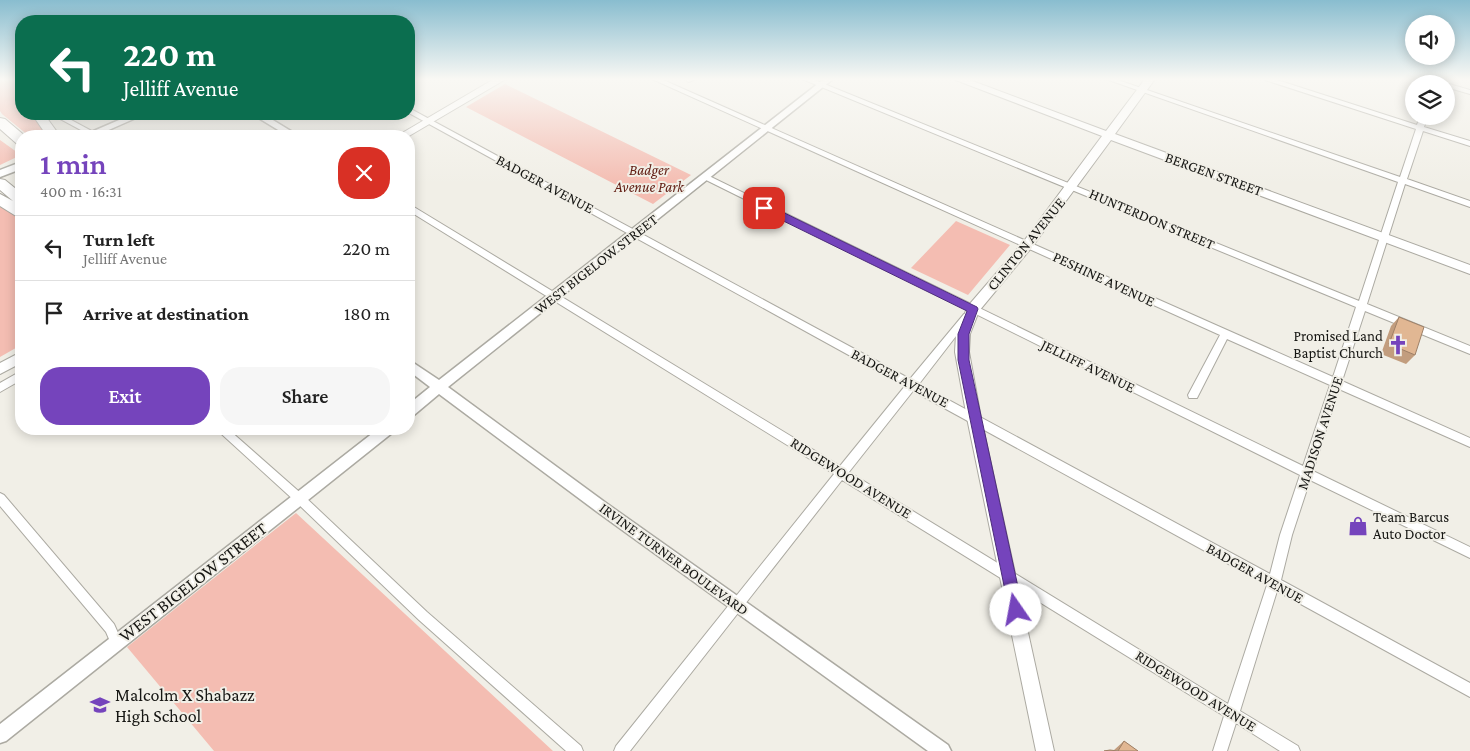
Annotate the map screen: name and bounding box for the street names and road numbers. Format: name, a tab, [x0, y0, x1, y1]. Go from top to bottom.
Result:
street label: BERGEN STREET	[1163, 149, 1265, 199]
street label: BADGER AVENUE	[494, 152, 596, 216]
street label: HUNTERDON STREET	[1087, 185, 1217, 253]
street label: CLINTON AVENUE	[984, 195, 1068, 293]
street label: WEST BIGELOW STREET	[531, 211, 661, 317]
street label: PESHINE AVENUE	[1050, 248, 1158, 310]
street label: JELLIFF AVENUE	[1036, 335, 1138, 397]
street label: BADGER AVENUE	[849, 346, 951, 410]
street label: MADISON AVENUE	[1294, 374, 1346, 492]
street label: RIDGEWOOD AVENUE	[788, 434, 914, 522]
street label: IRVINE TURNER BOULEVARD	[596, 500, 752, 618]
street label: WEST BIGELOW STREET	[115, 518, 271, 646]
street label: BADGER AVENUE	[1204, 540, 1306, 606]
street label: RIDGEWOOD AVENUE	[1133, 647, 1259, 735]

